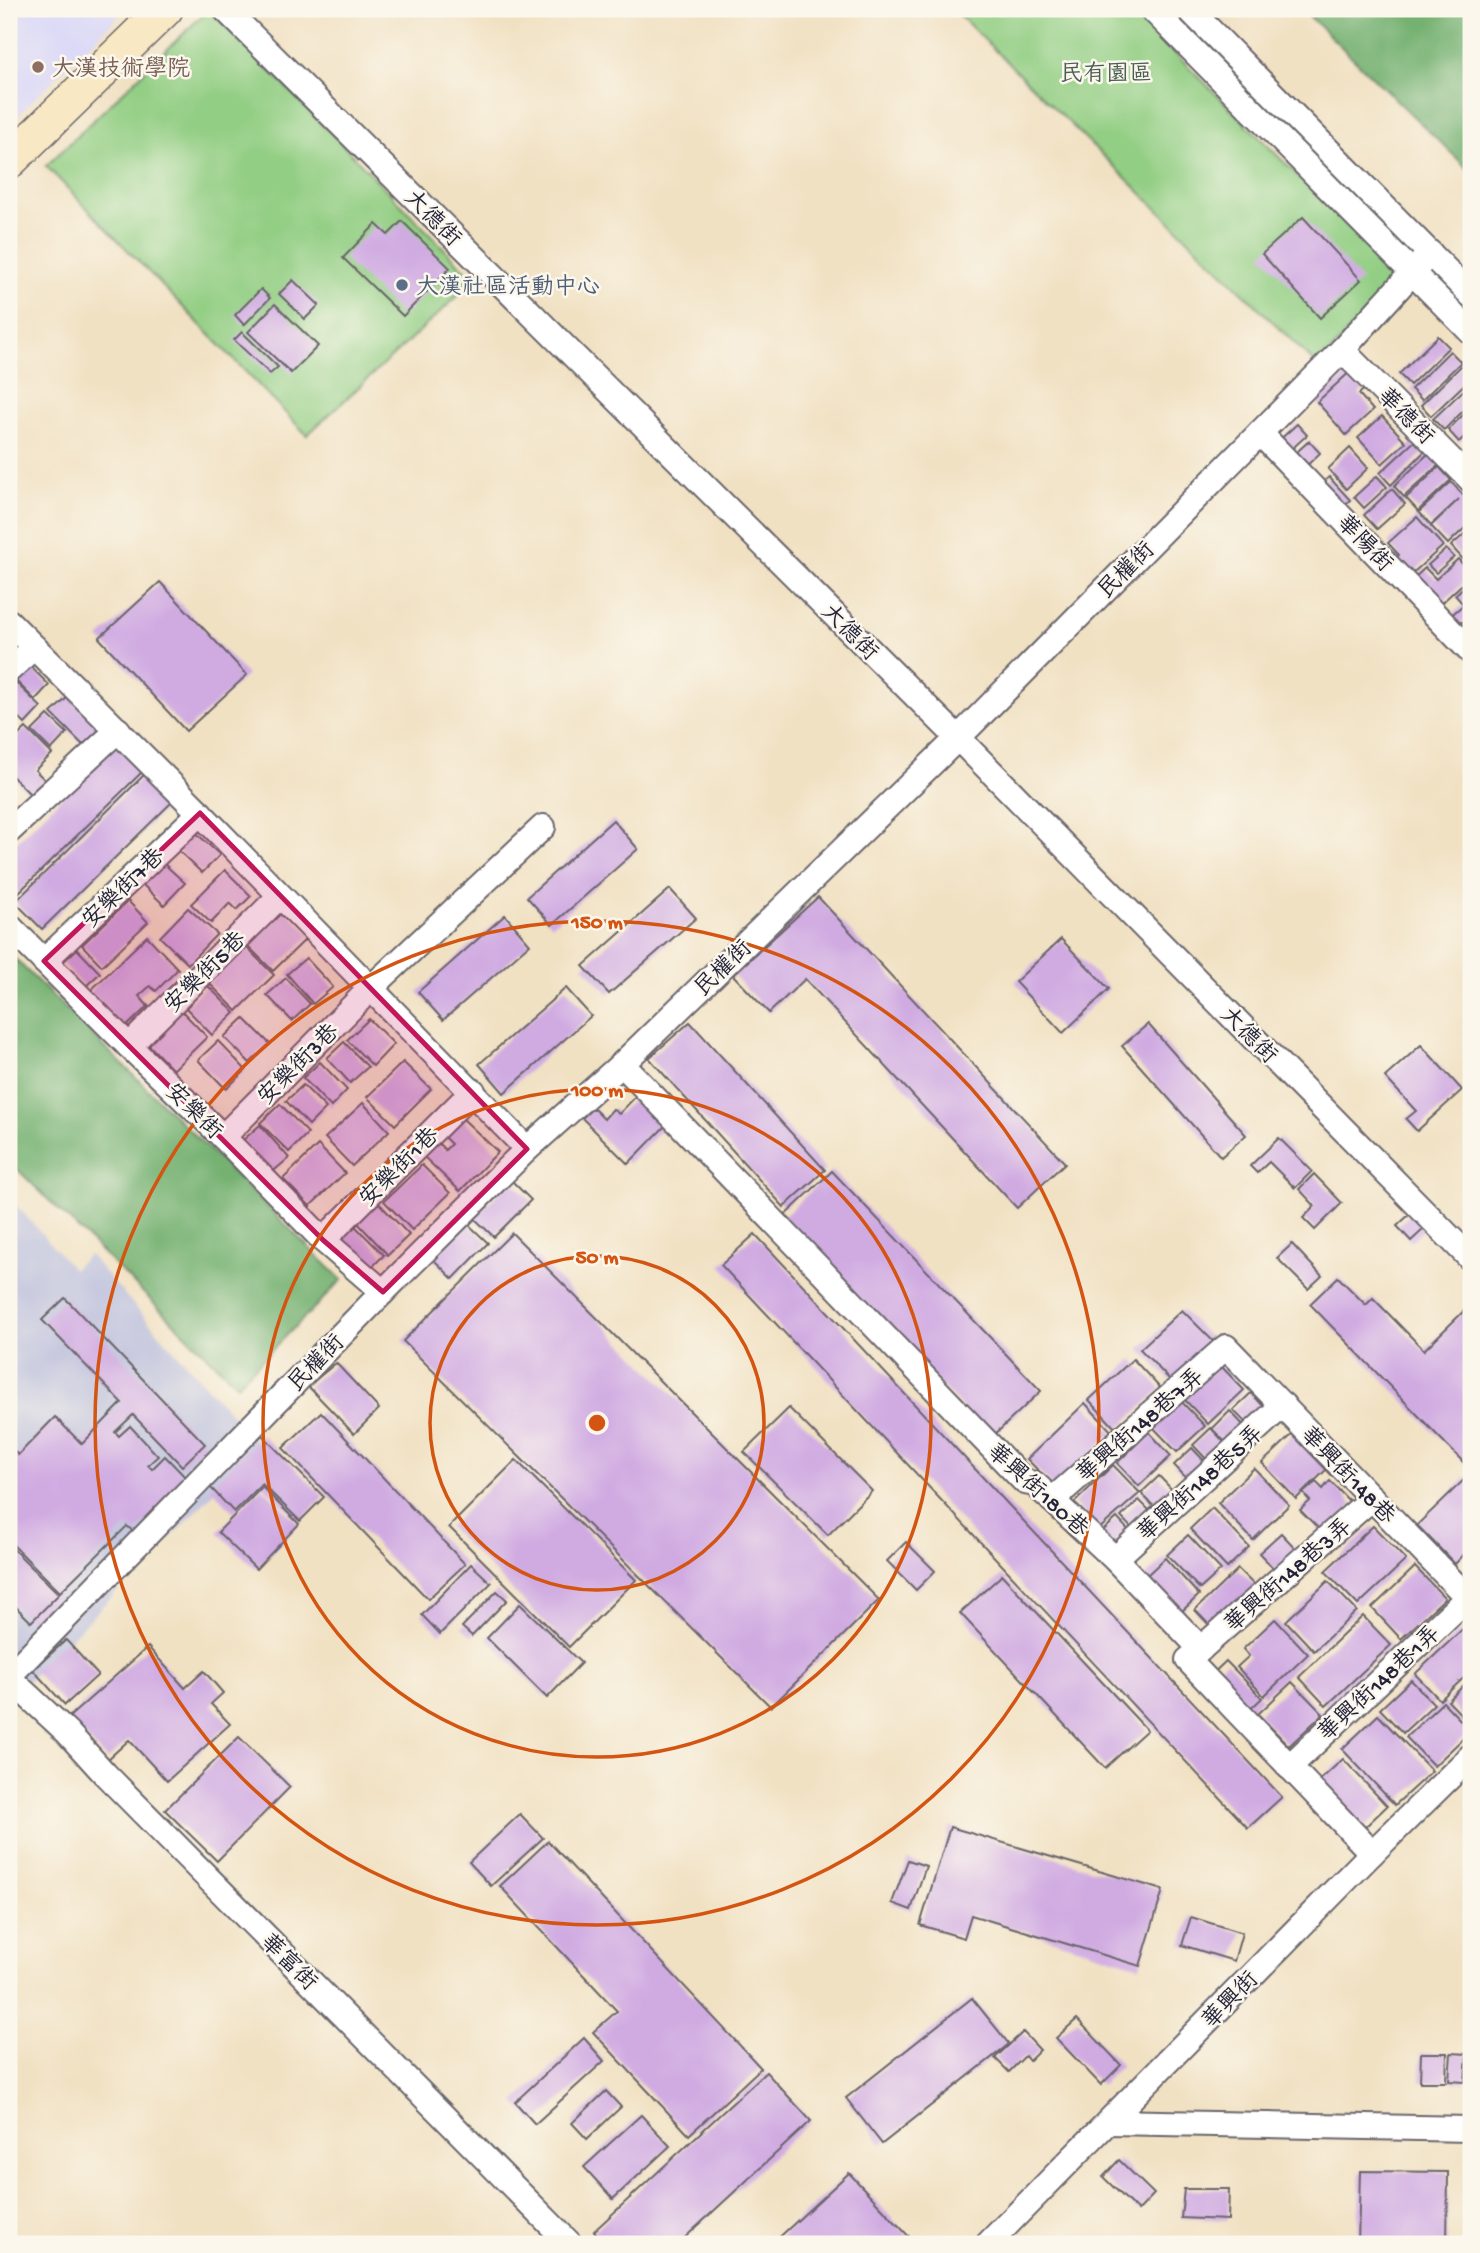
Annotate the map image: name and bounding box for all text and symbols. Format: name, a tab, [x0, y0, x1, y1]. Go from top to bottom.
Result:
place label: 大漢技術學院	[52, 56, 190, 84]
marker: 大漢技術學院	[30, 59, 46, 75]
park label: 民有園區	[1060, 61, 1152, 89]
street label: 大德街	[398, 185, 466, 253]
place label: 大漢社區活動中心	[416, 274, 600, 302]
marker: 大漢社區活動中心	[394, 277, 410, 293]
street label: 華德街	[1371, 383, 1439, 451]
street label: 華陽街	[1330, 510, 1398, 579]
street label: 民權街	[1093, 537, 1161, 605]
street label: 大德街	[815, 599, 883, 667]
street label: 安樂街7巷	[76, 842, 172, 935]
text: 150 m	[570, 912, 623, 937]
street label: 安樂街5巷	[159, 925, 254, 1020]
street label: 民權街	[690, 935, 759, 1003]
street label: 大德街	[1214, 1002, 1282, 1070]
street label: 安樂街3巷	[252, 1017, 346, 1112]
street label: 安樂街	[158, 1077, 228, 1146]
text: 100 m	[570, 1080, 623, 1105]
street label: 安樂街1巷	[354, 1121, 447, 1214]
text: 50 m	[576, 1247, 619, 1272]
street label: 民權街	[283, 1330, 351, 1399]
street label: 華興街148巷7弄	[1072, 1363, 1210, 1489]
centre of rings	[585, 1411, 609, 1435]
street label: 華興街148巷5弄	[1132, 1420, 1270, 1548]
street label: 華興街148巷	[1293, 1421, 1401, 1531]
street label: 華興街180巷	[980, 1438, 1094, 1545]
street label: 華興街148巷3弄	[1220, 1513, 1358, 1639]
street label: 華興街148巷1弄	[1313, 1620, 1447, 1748]
street label: 華富街	[254, 1929, 322, 1997]
street label: 華興街	[1197, 1967, 1265, 2036]

